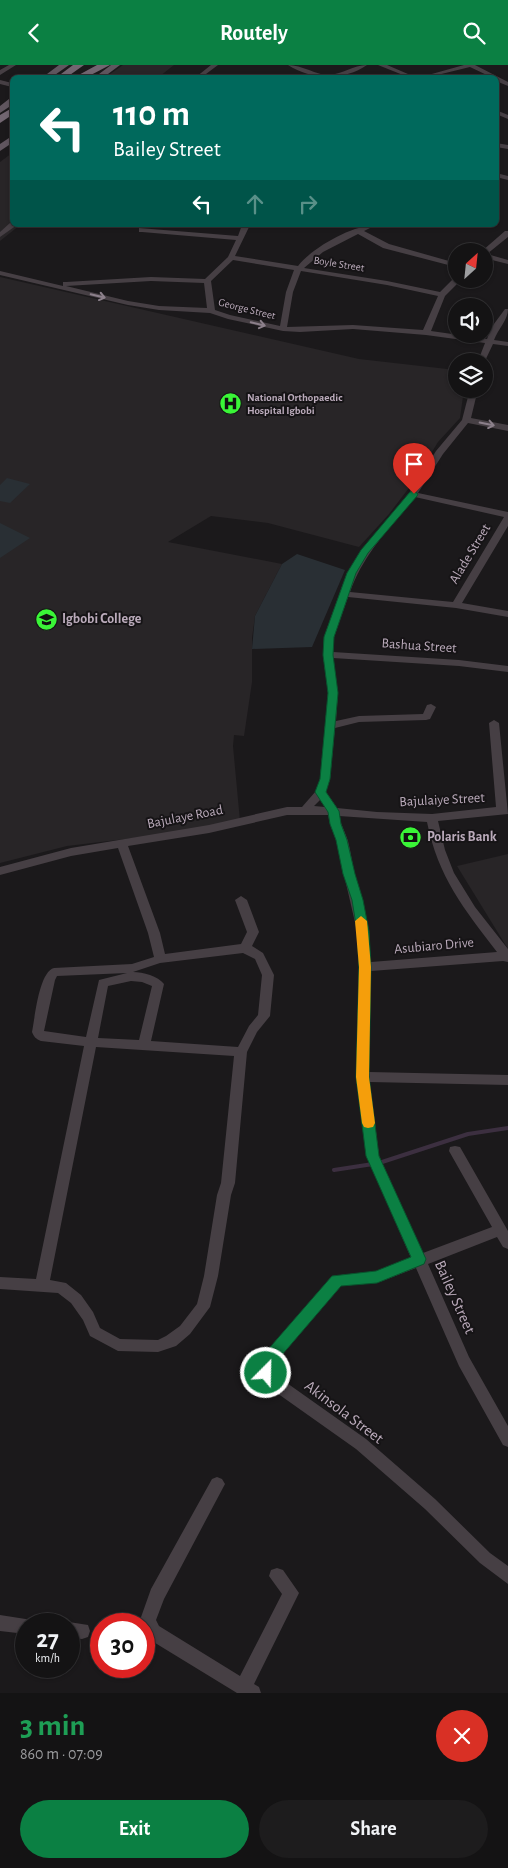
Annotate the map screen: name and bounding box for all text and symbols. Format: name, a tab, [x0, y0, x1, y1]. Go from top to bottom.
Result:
icon: back	[20, 19, 48, 47]
icon: search	[460, 19, 488, 47]
text: Routely	[220, 22, 288, 44]
icon: left	[30, 95, 95, 160]
text: 110 m	[113, 97, 190, 132]
text: Bailey Street	[113, 138, 221, 160]
icon: left	[188, 190, 216, 218]
icon: ahead	[241, 190, 269, 218]
icon: right	[294, 190, 322, 218]
north arrow	[448, 243, 492, 287]
map controls	[448, 243, 493, 398]
street label: Boyle Street	[313, 255, 366, 274]
one-way arrow	[90, 292, 106, 301]
street label: George Street	[217, 297, 277, 322]
button: sound	[448, 298, 493, 343]
one-way arrow	[249, 320, 265, 330]
button: layers	[448, 353, 493, 398]
hospital icon: National Orthopaedic Hospital Igbobi	[219, 391, 243, 415]
place label: National Orthopaedic Hospital Igbobi	[247, 392, 343, 416]
one-way arrow	[479, 420, 495, 430]
pin	[393, 443, 435, 494]
icon: arrive	[400, 450, 428, 478]
street label: Alade Street	[447, 521, 494, 586]
school or university icon: Igbobi College	[34, 607, 58, 631]
place label: Igbobi College	[62, 612, 142, 626]
street label: Bashua Street	[381, 636, 458, 656]
street label: Bajulaiye Street	[399, 791, 486, 809]
street label: Bajulaye Road	[146, 803, 224, 831]
bank icon: Polaris Bank	[399, 825, 423, 849]
place label: Polaris Bank	[427, 830, 497, 844]
street label: Asubiaro Drive	[393, 936, 475, 956]
street label: Bailey Street	[431, 1258, 478, 1336]
position arrow	[239, 1346, 291, 1398]
street label: Akinsola Street	[302, 1377, 386, 1447]
speed limit sign: 30	[90, 1613, 155, 1678]
text: 27	[36, 1627, 59, 1652]
text: km/h	[35, 1652, 60, 1664]
button: close	[436, 1710, 488, 1762]
text: 3 min	[20, 1711, 85, 1741]
text: 860 m · 07:09	[20, 1746, 103, 1762]
button: Exit	[20, 1800, 249, 1858]
button: Share	[259, 1800, 488, 1858]

